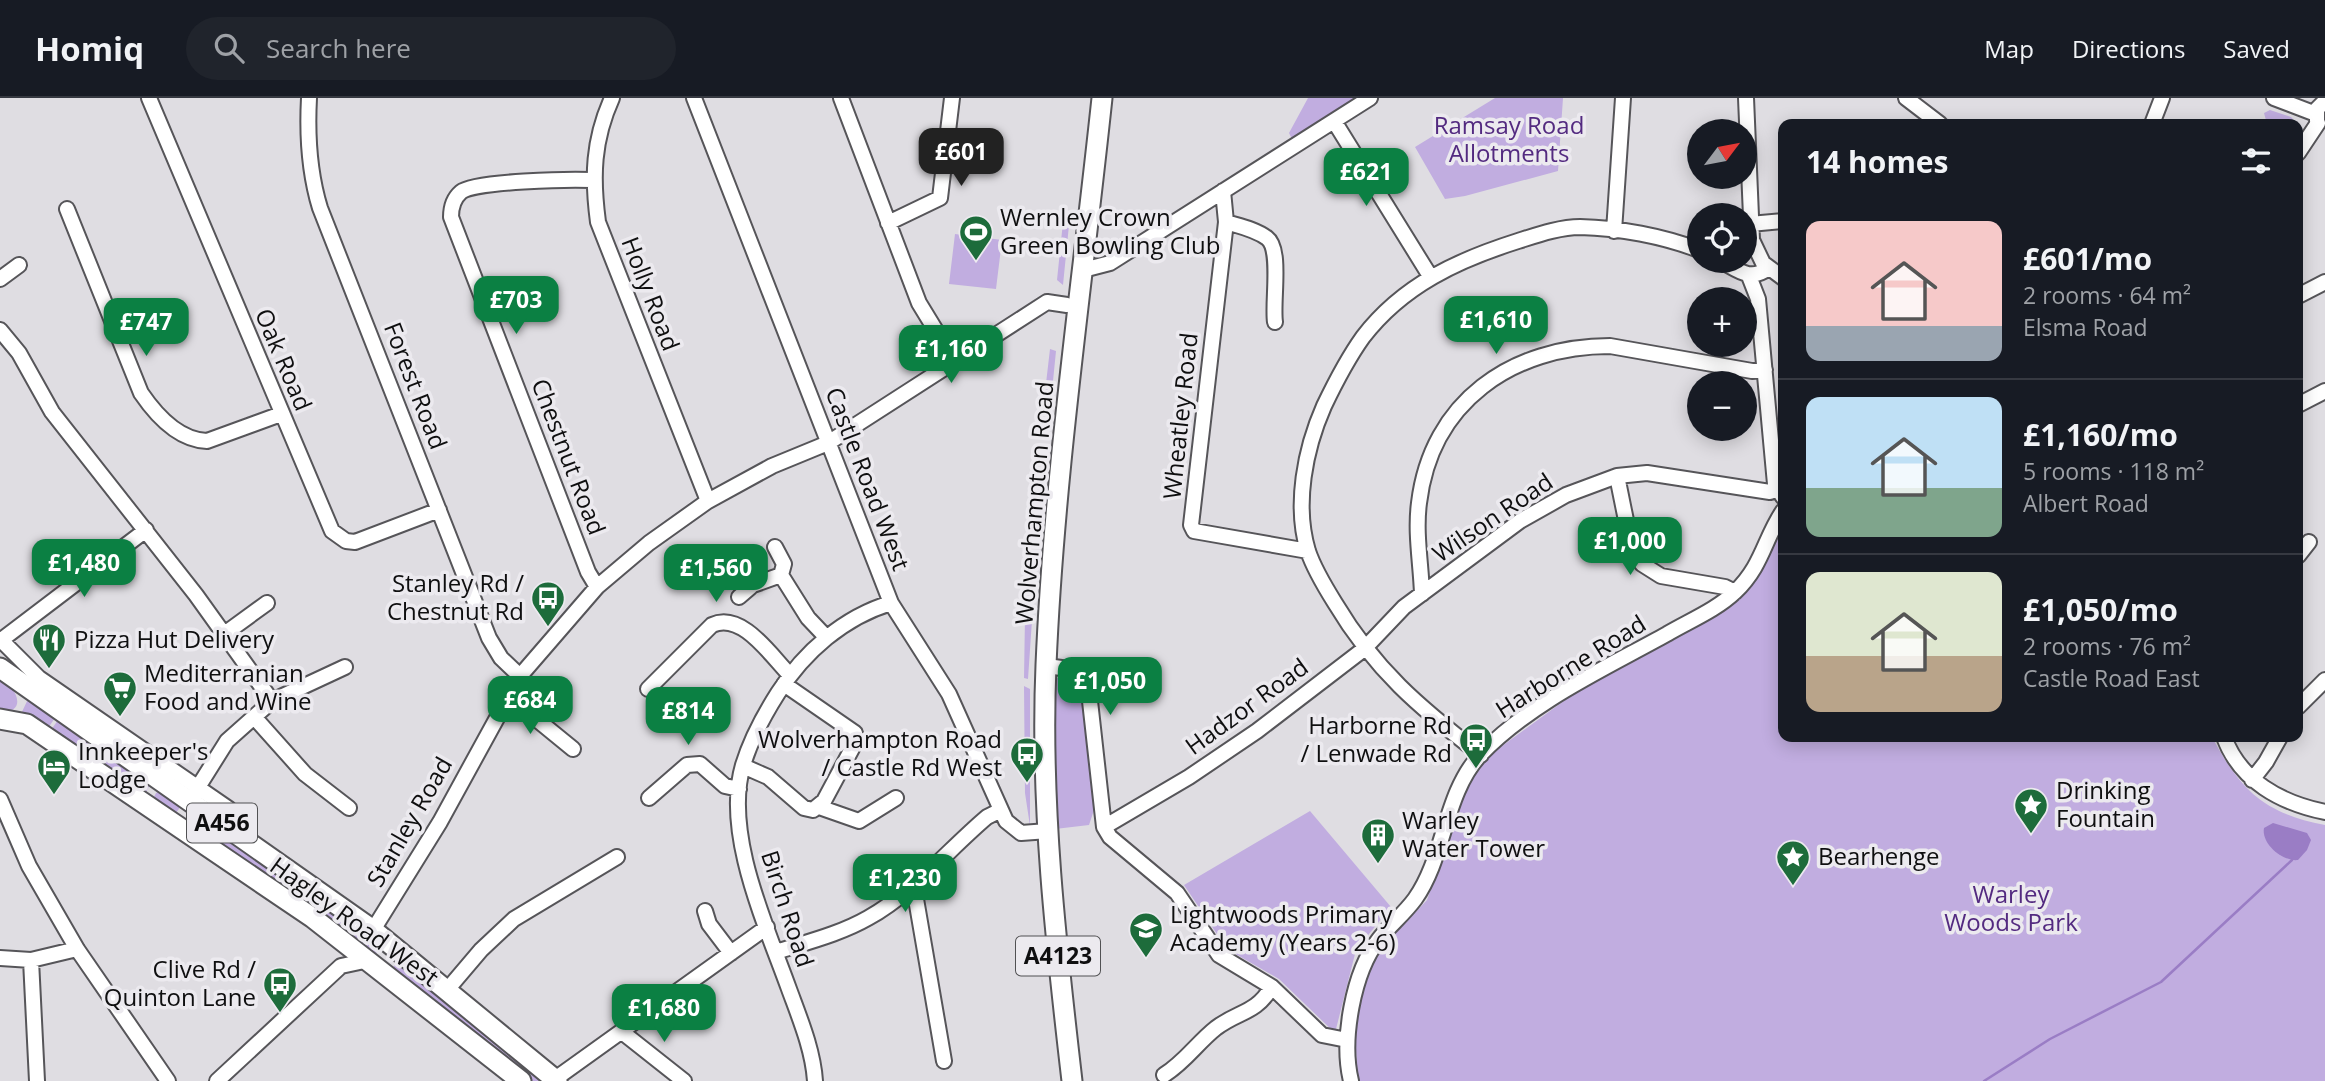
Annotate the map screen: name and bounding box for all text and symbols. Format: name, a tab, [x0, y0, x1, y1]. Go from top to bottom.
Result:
search box	[186, 17, 676, 80]
text: Homiq	[35, 26, 144, 71]
icon: search	[210, 29, 248, 67]
text: Search here	[266, 30, 411, 66]
text: Map	[1984, 32, 2034, 65]
text: Directions	[2072, 32, 2185, 65]
text: Saved	[2223, 32, 2290, 65]
park label: Ramsay Road Allotments	[1434, 108, 1584, 169]
north arrow	[1687, 119, 1757, 189]
map controls	[1687, 119, 1757, 441]
pin: £601	[920, 129, 1002, 188]
text: £601	[935, 135, 987, 167]
text: 14 homes	[1806, 141, 1949, 182]
icon: filters	[2237, 142, 2275, 180]
pin: £621	[1325, 148, 1407, 208]
text: £621	[1340, 155, 1392, 187]
place label: Wernley Crown Green Bowling Club	[1000, 200, 1220, 261]
button: locate	[1687, 203, 1757, 273]
sports icon: Wernley Crown Green Bowling Club	[957, 213, 995, 262]
street label: Holly Road	[615, 232, 688, 355]
text: £601/mo	[2023, 238, 2152, 279]
icon: home	[1862, 249, 1946, 333]
pin: £703	[475, 276, 557, 336]
text: 2 rooms · 64 m²	[2023, 279, 2191, 311]
text: £703	[490, 283, 542, 315]
button: +	[1687, 287, 1757, 357]
pin: £1,610	[1439, 296, 1553, 356]
pin: £747	[105, 299, 187, 358]
street label: Oak Road	[248, 303, 321, 416]
text: £1,610	[1460, 303, 1532, 335]
text: £747	[120, 305, 172, 337]
text: Elsma Road	[2023, 311, 2147, 343]
street label: Forest Road	[377, 317, 456, 454]
pin: £1,160	[894, 326, 1008, 385]
street label: Wheatley Road	[1154, 331, 1205, 501]
text: £1,160	[915, 332, 987, 364]
button: −	[1687, 371, 1757, 441]
street label: Chestnut Road	[524, 374, 614, 539]
street label: Wolverhampton Road	[1006, 380, 1061, 626]
street label: Castle Road West	[818, 382, 918, 575]
text: £1,160/mo	[2023, 414, 2178, 455]
icon: home	[1862, 425, 1946, 509]
text: 5 rooms · 118 m²	[2023, 455, 2204, 487]
street label: Wilson Road	[1426, 464, 1559, 569]
text: Albert Road	[2023, 487, 2149, 519]
pin: £1,000	[1573, 518, 1687, 577]
text: £1,000	[1594, 524, 1666, 556]
pin: £1,480	[27, 540, 141, 599]
pin: £1,560	[659, 545, 773, 604]
text: £1,480	[48, 546, 120, 578]
text: £1,560	[680, 551, 752, 583]
place label: Stanley Rd / Chestnut Rd	[387, 566, 524, 627]
bus stop icon: Stanley Rd / Chestnut Rd	[529, 579, 567, 628]
text: £1,050/mo	[2023, 589, 2178, 630]
icon: home	[1862, 600, 1946, 684]
street label: Harborne Road	[1489, 606, 1652, 725]
restaurant icon: Pizza Hut Delivery	[30, 621, 68, 670]
place label: Pizza Hut Delivery	[74, 622, 275, 655]
text: 2 rooms · 76 m²	[2023, 630, 2191, 662]
street label: Hadzor Road	[1178, 650, 1314, 762]
place label: Mediterranian Food and Wine	[144, 656, 312, 717]
pin: £1,050	[1053, 658, 1167, 717]
text: Castle Road East	[2023, 662, 2200, 694]
text: £1,050	[1074, 664, 1146, 696]
supermarket icon: Mediterranian Food and Wine	[101, 669, 139, 718]
pin: £684	[489, 676, 571, 736]
text: £684	[504, 683, 556, 715]
pin: £814	[647, 688, 729, 747]
text: £814	[662, 694, 714, 726]
place label: Harborne Rd / Lenwade Rd	[1300, 708, 1452, 769]
bus stop icon: Harborne Rd / Lenwade Rd	[1457, 721, 1495, 770]
place label: Wolverhampton Road / Castle Rd West	[758, 722, 1002, 783]
place label: Innkeeper's Lodge	[78, 734, 208, 795]
bus stop icon: Wolverhampton Road / Castle Rd West	[1008, 735, 1046, 784]
hotel icon: Innkeeper's Lodge	[35, 747, 73, 796]
street label: Stanley Road	[358, 750, 459, 892]
place label: Drinking Fountain	[2056, 773, 2155, 834]
place icon: Drinking Fountain	[2012, 786, 2050, 835]
place label: Warley Water Tower	[1402, 803, 1545, 864]
road number: A456	[187, 804, 257, 842]
building icon: Warley Water Tower	[1359, 816, 1397, 865]
place icon: Bearhenge	[1774, 838, 1812, 887]
place label: Bearhenge	[1818, 839, 1940, 872]
street label: Birch Road	[754, 846, 823, 971]
street label: Hagley Road West	[264, 848, 446, 993]
pin: £1,230	[848, 854, 962, 914]
text: £1,230	[869, 861, 941, 893]
park label: Warley Woods Park	[1944, 877, 2078, 938]
place label: Lightwoods Primary Academy (Years 2-6)	[1170, 897, 1396, 958]
school or university icon: Lightwoods Primary Academy (Years 2-6)	[1127, 910, 1165, 959]
road number: A4123	[1016, 936, 1100, 976]
place label: Clive Rd / Quinton Lane	[104, 952, 256, 1013]
bus stop icon: Clive Rd / Quinton Lane	[261, 965, 299, 1014]
pin: £1,680	[607, 984, 721, 1044]
text: £1,680	[628, 991, 700, 1023]

